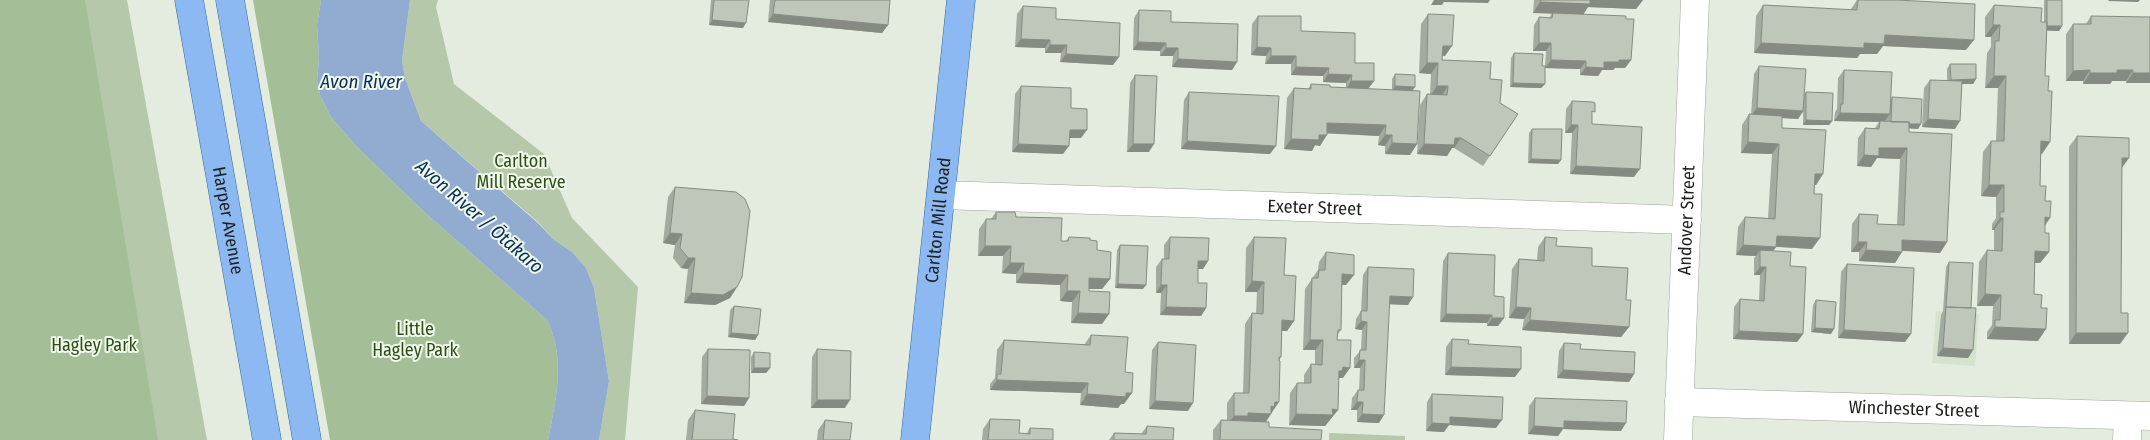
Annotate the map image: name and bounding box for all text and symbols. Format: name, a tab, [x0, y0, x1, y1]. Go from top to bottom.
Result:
water label: Avon River	[319, 70, 403, 93]
park label: Carlton Mill Reserve	[476, 150, 566, 193]
water label: Avon River / Ōtākaro	[410, 154, 548, 278]
street label: Carlton Mill Road	[920, 156, 955, 284]
street label: Harper Avenue	[208, 165, 248, 276]
street label: Andover Street	[1673, 165, 1700, 275]
street label: Exeter Street	[1267, 195, 1362, 220]
park label: Little Hagley Park	[372, 318, 458, 361]
park label: Hagley Park	[51, 334, 137, 356]
street label: Winchester Street	[1848, 396, 1980, 422]

